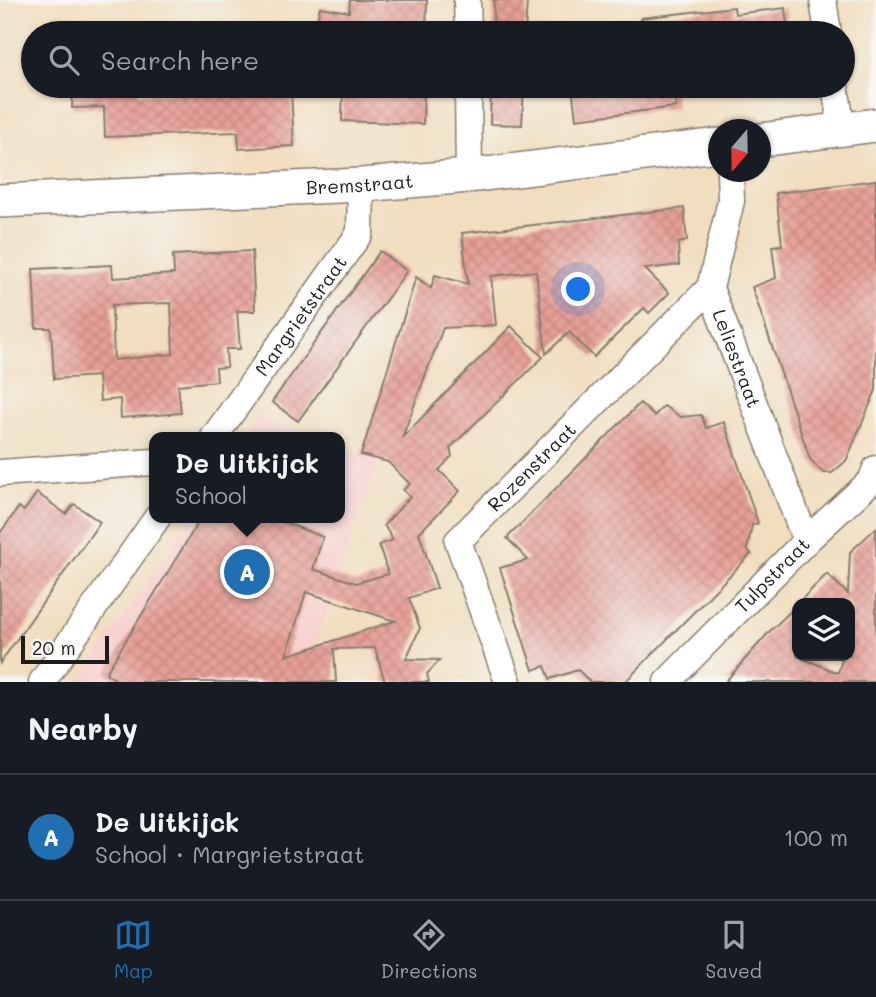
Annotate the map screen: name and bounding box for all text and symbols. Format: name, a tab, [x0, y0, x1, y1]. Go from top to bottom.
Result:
search box	[21, 21, 855, 98]
icon: search	[45, 41, 83, 79]
text: Search here	[101, 43, 259, 77]
north arrow	[708, 119, 771, 182]
street label: Bremstraat	[305, 168, 414, 199]
street label: Margrietstraat	[249, 250, 352, 381]
your location	[561, 272, 595, 306]
street label: Leliestraat	[707, 306, 767, 411]
street label: Rozenstraat	[482, 417, 581, 516]
popup	[149, 432, 345, 523]
text: De Uitkijck	[175, 446, 319, 480]
text: School	[175, 480, 247, 510]
street label: Tulpstraat	[729, 532, 815, 618]
pin: A	[224, 546, 270, 598]
map controls	[792, 598, 855, 661]
button: layers	[792, 598, 855, 661]
scale bar	[21, 633, 108, 665]
text: 20 m	[32, 635, 76, 660]
text: Nearby	[28, 708, 138, 748]
text: De Uitkijck	[95, 805, 239, 839]
text: A	[43, 822, 59, 852]
text: 100 m	[784, 822, 848, 852]
text: School · Margrietstraat	[95, 839, 364, 869]
tab: Map	[114, 916, 153, 983]
tab: Directions	[381, 916, 477, 983]
tab: Saved	[706, 916, 762, 983]

